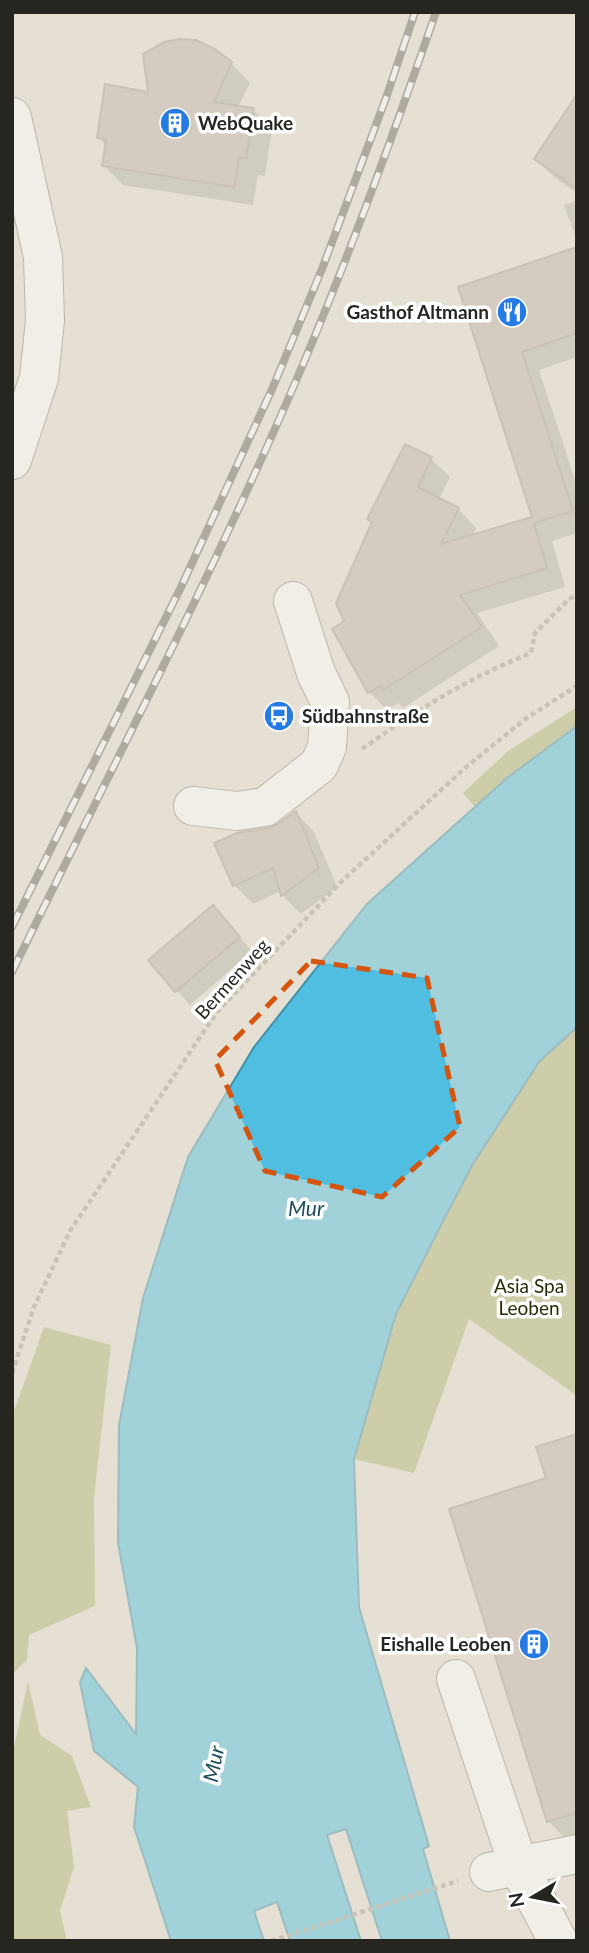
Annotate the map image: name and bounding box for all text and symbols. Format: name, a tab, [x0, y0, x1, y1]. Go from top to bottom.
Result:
building icon: WebQuake	[158, 106, 192, 140]
place label: WebQuake	[198, 111, 293, 134]
restaurant icon: Gasthof Altmann	[495, 295, 529, 329]
place label: Gasthof Altmann	[346, 300, 489, 323]
bus stop icon: Südbahnstraße	[262, 699, 296, 733]
place label: Südbahnstraße	[302, 704, 429, 727]
street label: Bermenweg	[190, 934, 274, 1024]
water label: Mur	[288, 1195, 325, 1220]
park label: Asia Spa Leoben	[494, 1274, 564, 1319]
building icon: Eishalle Leoben	[517, 1627, 551, 1661]
place label: Eishalle Leoben	[380, 1632, 511, 1655]
water label: Mur	[197, 1743, 228, 1784]
north arrow	[498, 1862, 568, 1932]
text: N	[503, 1891, 528, 1909]

